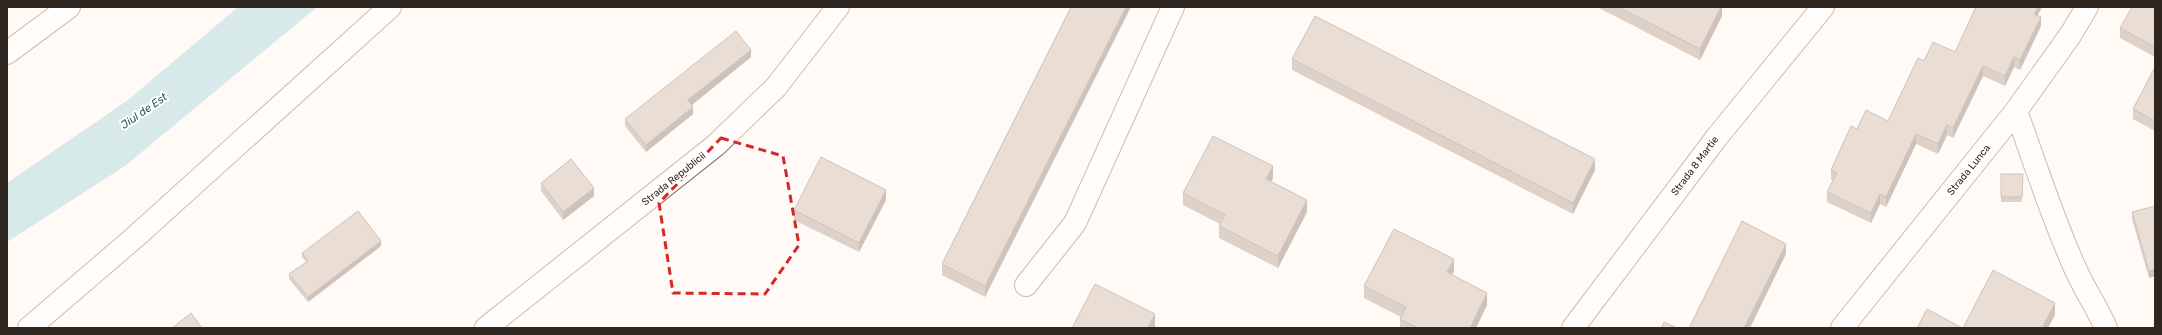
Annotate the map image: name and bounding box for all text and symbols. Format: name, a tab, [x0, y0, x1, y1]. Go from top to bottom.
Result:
water label: Jiul de Est	[118, 90, 170, 132]
street label: Strada 8 Martie	[1669, 134, 1721, 198]
street label: Strada Lunca	[1945, 142, 1993, 198]
street label: Strada Republicii	[640, 150, 708, 208]

